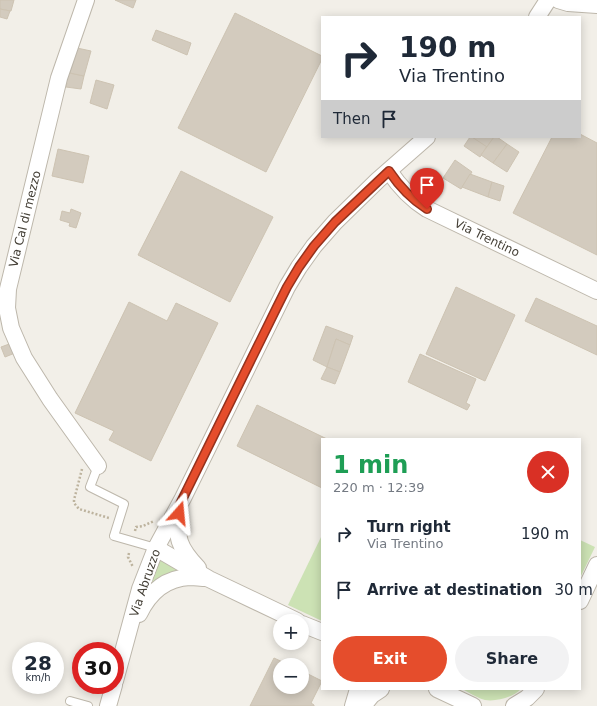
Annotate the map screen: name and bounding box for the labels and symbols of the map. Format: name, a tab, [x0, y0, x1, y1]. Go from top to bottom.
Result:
pin	[410, 168, 444, 209]
street label: Via Cal di mezzo	[6, 169, 44, 269]
street label: Via Trentino	[452, 216, 522, 260]
position arrow	[158, 492, 200, 534]
street label: Via Abruzzo	[127, 547, 163, 619]
speed limit sign: 30	[72, 642, 124, 694]

